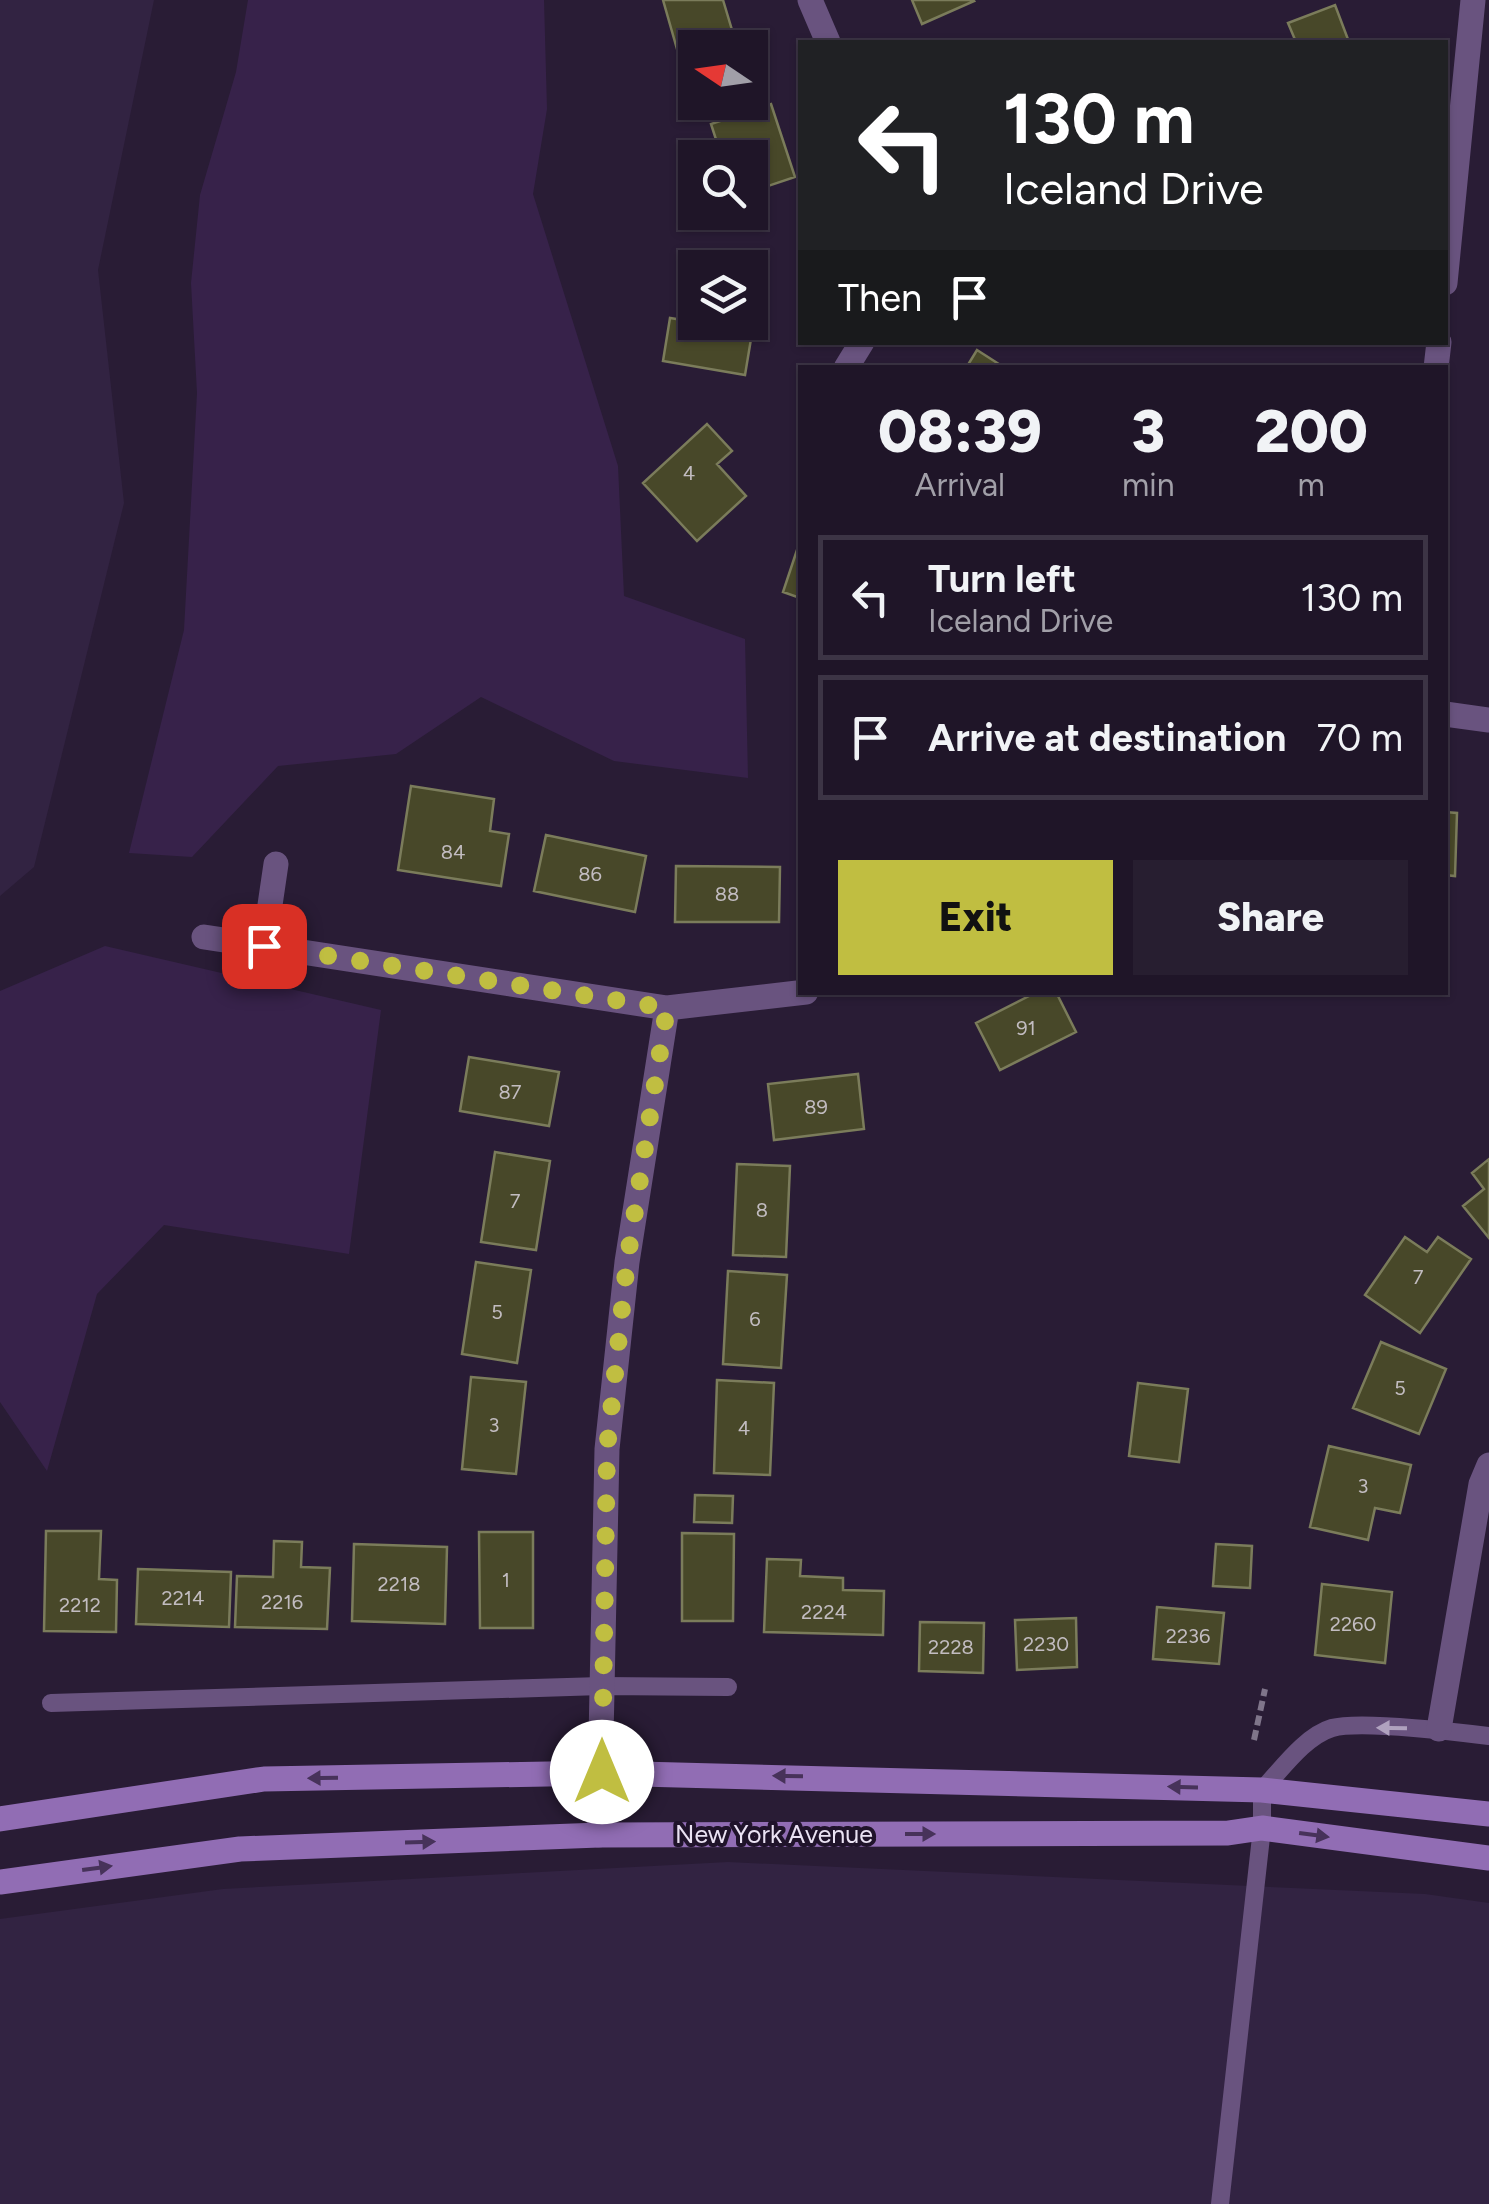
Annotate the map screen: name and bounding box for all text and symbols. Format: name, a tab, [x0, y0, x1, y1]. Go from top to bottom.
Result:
north arrow	[678, 30, 768, 120]
map controls	[678, 30, 768, 340]
text: 130 m	[1003, 76, 1195, 161]
icon: left	[838, 80, 968, 210]
button: search	[678, 140, 768, 230]
text: Iceland Drive	[1003, 161, 1264, 215]
button: layers	[678, 250, 768, 340]
icon: arrive	[942, 270, 997, 325]
text: Then	[838, 275, 922, 321]
text: 08:39	[878, 395, 1042, 467]
text: 3	[1131, 395, 1165, 467]
text: 200	[1254, 395, 1368, 467]
house number: 4	[683, 461, 695, 485]
text: Arrival	[915, 466, 1005, 504]
text: min	[1122, 466, 1175, 504]
text: m	[1298, 466, 1325, 504]
text: Turn left	[928, 556, 1076, 602]
icon: left	[843, 570, 898, 625]
text: 130 m	[1301, 575, 1403, 621]
text: Iceland Drive	[928, 602, 1113, 640]
icon: arrive	[843, 710, 898, 765]
text: Arrive at destination	[928, 715, 1286, 761]
text: 70 m	[1317, 715, 1403, 761]
house number: 84	[441, 840, 465, 864]
button: Exit	[838, 860, 1113, 975]
button: Share	[1133, 860, 1408, 975]
house number: 86	[578, 862, 602, 886]
house number: 88	[715, 882, 739, 906]
pin	[222, 904, 307, 989]
icon: arrive	[237, 919, 292, 974]
house number: 91	[1016, 1016, 1036, 1040]
house number: 87	[498, 1080, 522, 1104]
house number: 89	[804, 1095, 828, 1119]
house number: 7	[510, 1189, 521, 1213]
house number: 8	[756, 1198, 768, 1222]
house number: 7	[1413, 1265, 1424, 1289]
house number: 5	[491, 1300, 503, 1324]
house number: 6	[749, 1307, 761, 1331]
house number: 5	[1394, 1376, 1406, 1400]
house number: 3	[489, 1413, 499, 1437]
house number: 4	[738, 1416, 750, 1440]
house number: 3	[1358, 1474, 1368, 1498]
house number: 1	[502, 1568, 510, 1592]
house number: 2218	[378, 1572, 420, 1596]
house number: 2214	[161, 1586, 205, 1610]
house number: 2216	[261, 1590, 303, 1614]
house number: 2212	[59, 1593, 101, 1617]
house number: 2224	[801, 1600, 847, 1624]
house number: 2260	[1330, 1612, 1376, 1636]
house number: 2236	[1166, 1624, 1210, 1648]
house number: 2230	[1023, 1632, 1069, 1656]
house number: 2228	[928, 1635, 974, 1659]
position arrow	[550, 1720, 654, 1824]
one-way arrow	[1376, 1720, 1407, 1736]
one-way arrow	[771, 1768, 803, 1784]
one-way arrow	[307, 1770, 339, 1786]
one-way arrow	[1166, 1778, 1198, 1794]
street label: New York Avenue	[675, 1819, 873, 1849]
one-way arrow	[904, 1826, 936, 1842]
one-way arrow	[1299, 1828, 1331, 1844]
one-way arrow	[405, 1833, 437, 1849]
one-way arrow	[81, 1860, 113, 1876]

